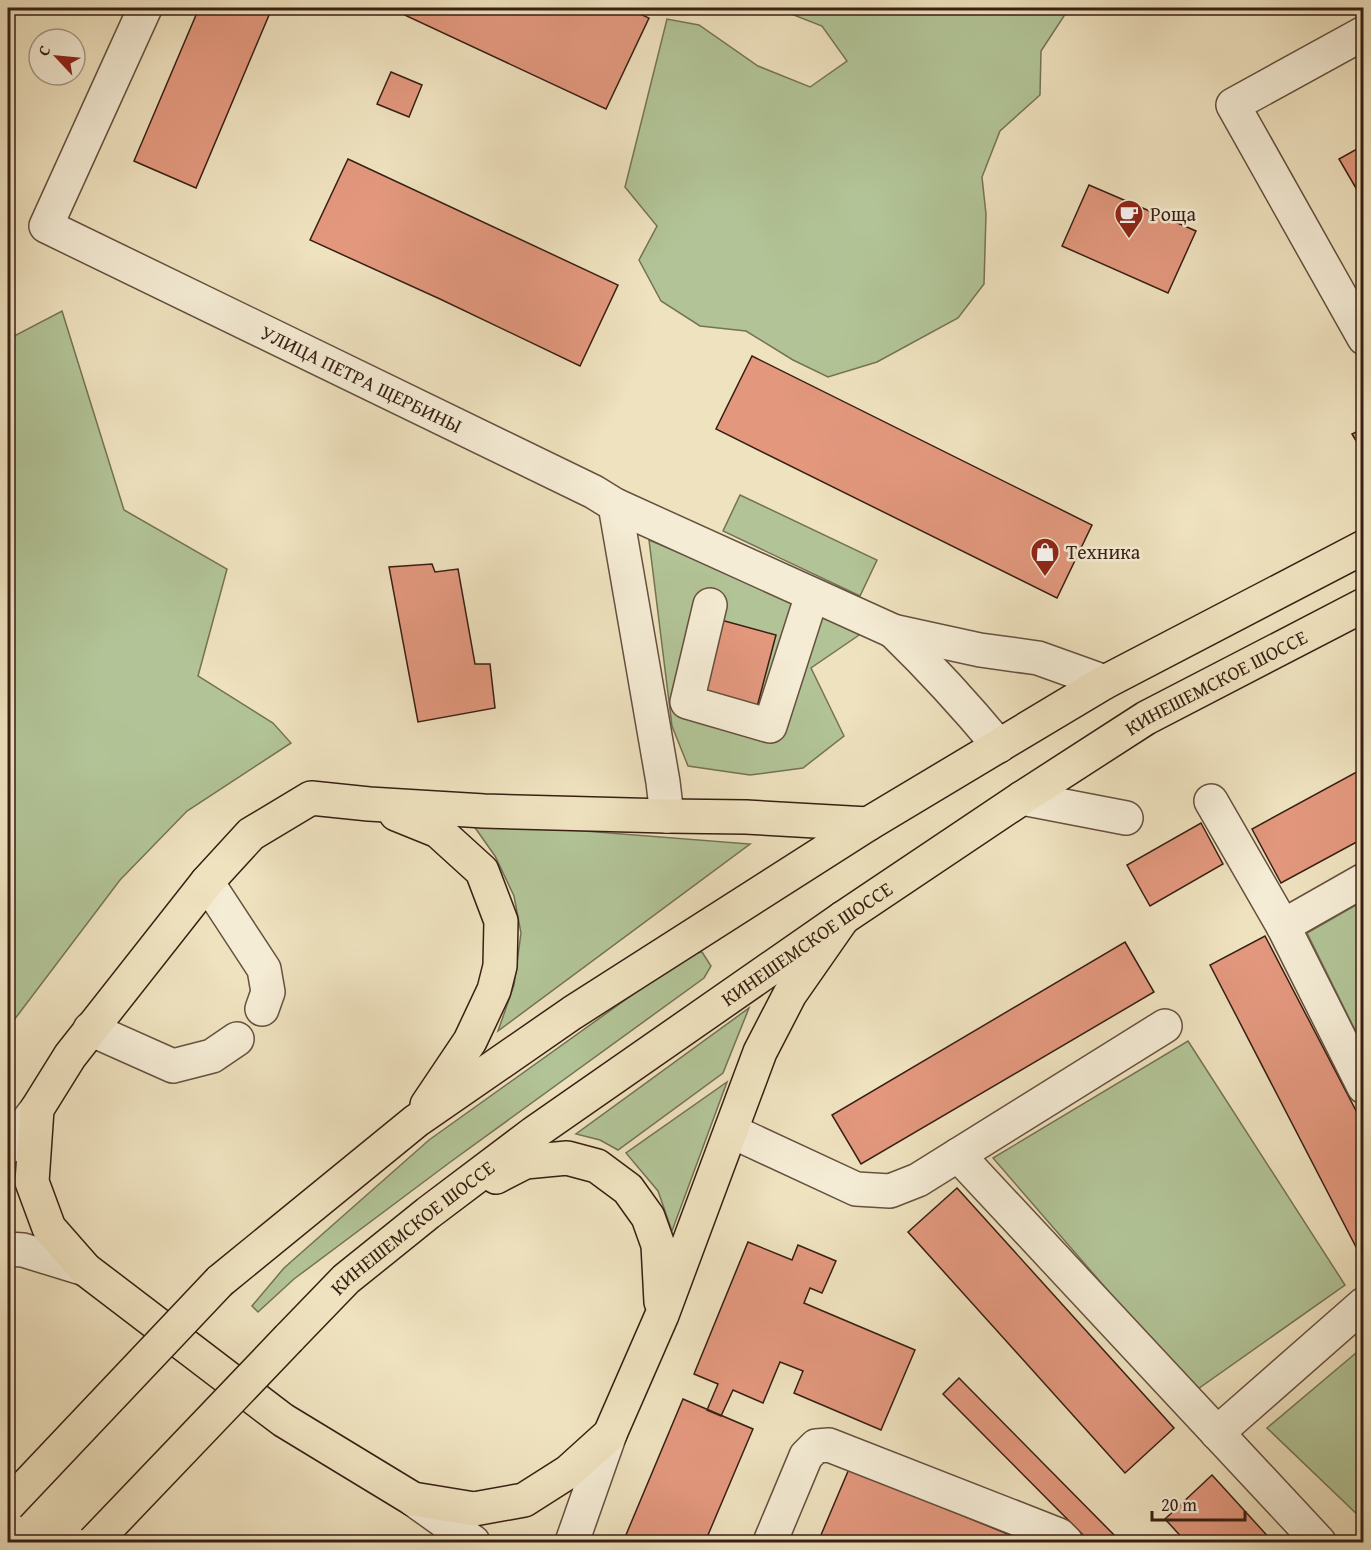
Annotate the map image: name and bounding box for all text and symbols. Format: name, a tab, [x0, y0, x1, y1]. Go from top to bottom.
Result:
north arrow	[27, 27, 87, 87]
text: С	[31, 41, 56, 60]
cafe icon: Роща	[1113, 198, 1145, 240]
place label: Роща	[1150, 199, 1196, 228]
street label: УЛИЦА ПЕТРА ЩЕРБИНЫ	[256, 317, 467, 440]
shop icon: Техника	[1029, 536, 1061, 578]
place label: Техника	[1066, 537, 1141, 566]
street label: КИНЕШЕМСКОЕ ШОССЕ	[1119, 622, 1312, 742]
street label: КИНЕШЕМСКОЕ ШОССЕ	[715, 874, 898, 1013]
street label: КИНЕШЕМСКОЕ ШОССЕ	[323, 1153, 500, 1301]
scale bar	[1152, 1484, 1245, 1522]
text: 20 m	[1161, 1491, 1197, 1518]

